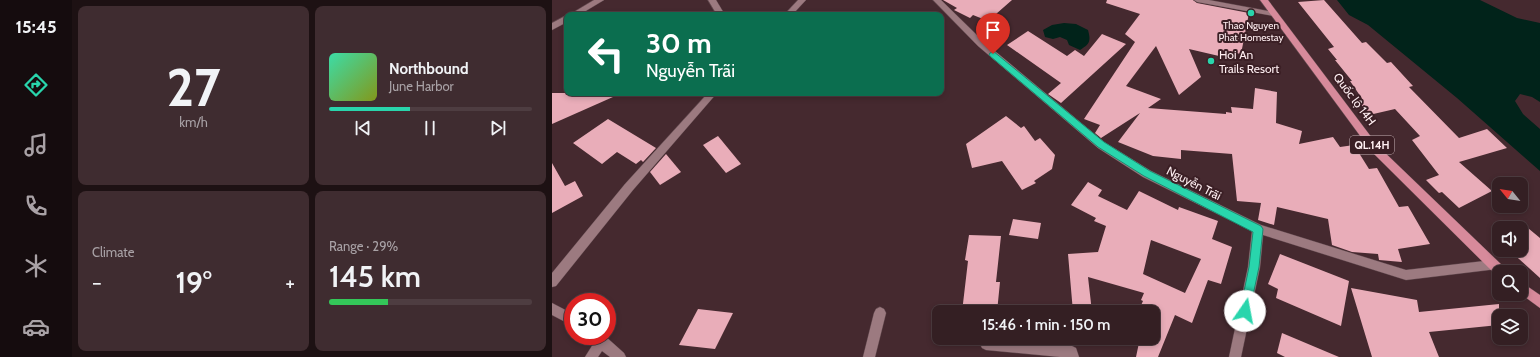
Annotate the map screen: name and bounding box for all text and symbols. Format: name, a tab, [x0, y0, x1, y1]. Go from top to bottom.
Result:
marker: Thao Nguyen Phat Homestay	[1246, 8, 1256, 18]
pin	[976, 13, 1010, 54]
text: 15:45	[15, 16, 57, 38]
icon: arrive	[982, 19, 1004, 41]
place label: Thao Nguyen Phat Homestay	[1219, 19, 1283, 44]
text: 30 m	[646, 26, 712, 60]
icon: left	[580, 28, 632, 80]
place label: Hoi An Trails Resort	[1219, 47, 1279, 76]
text: 27	[166, 56, 221, 119]
marker: Hoi An Trails Resort	[1206, 56, 1216, 66]
text: Northbound	[389, 60, 469, 78]
text: Nguyễn Trãi	[646, 60, 735, 82]
street label: Quốc lộ 14H	[1330, 70, 1380, 128]
icon: directions	[22, 71, 50, 99]
text: June Harbor	[389, 78, 454, 94]
text: km/h	[179, 114, 208, 130]
icon: previous	[352, 117, 374, 139]
icon: pause	[419, 117, 441, 139]
icon: next	[487, 117, 509, 139]
icon: music	[22, 131, 50, 159]
road number: QL.14H	[1350, 136, 1394, 154]
street label: Nguyễn Trãi	[1164, 163, 1224, 203]
north arrow	[1492, 177, 1528, 213]
map controls	[1492, 177, 1528, 345]
icon: phone	[22, 192, 50, 220]
button: sound	[1492, 221, 1528, 257]
text: Range · 29%	[329, 238, 398, 254]
text: Climate	[92, 244, 134, 260]
icon: climate	[22, 252, 50, 280]
text: 145 km	[329, 258, 421, 295]
text: 19°	[175, 264, 212, 301]
button: search	[1492, 265, 1528, 301]
text: −	[92, 269, 102, 296]
text: +	[285, 269, 295, 296]
position arrow	[1224, 290, 1266, 332]
speed limit sign: 30	[564, 293, 616, 345]
button: layers	[1492, 309, 1528, 345]
icon: car	[22, 313, 50, 341]
text: 15:46 · 1 min · 150 m	[982, 316, 1110, 334]

